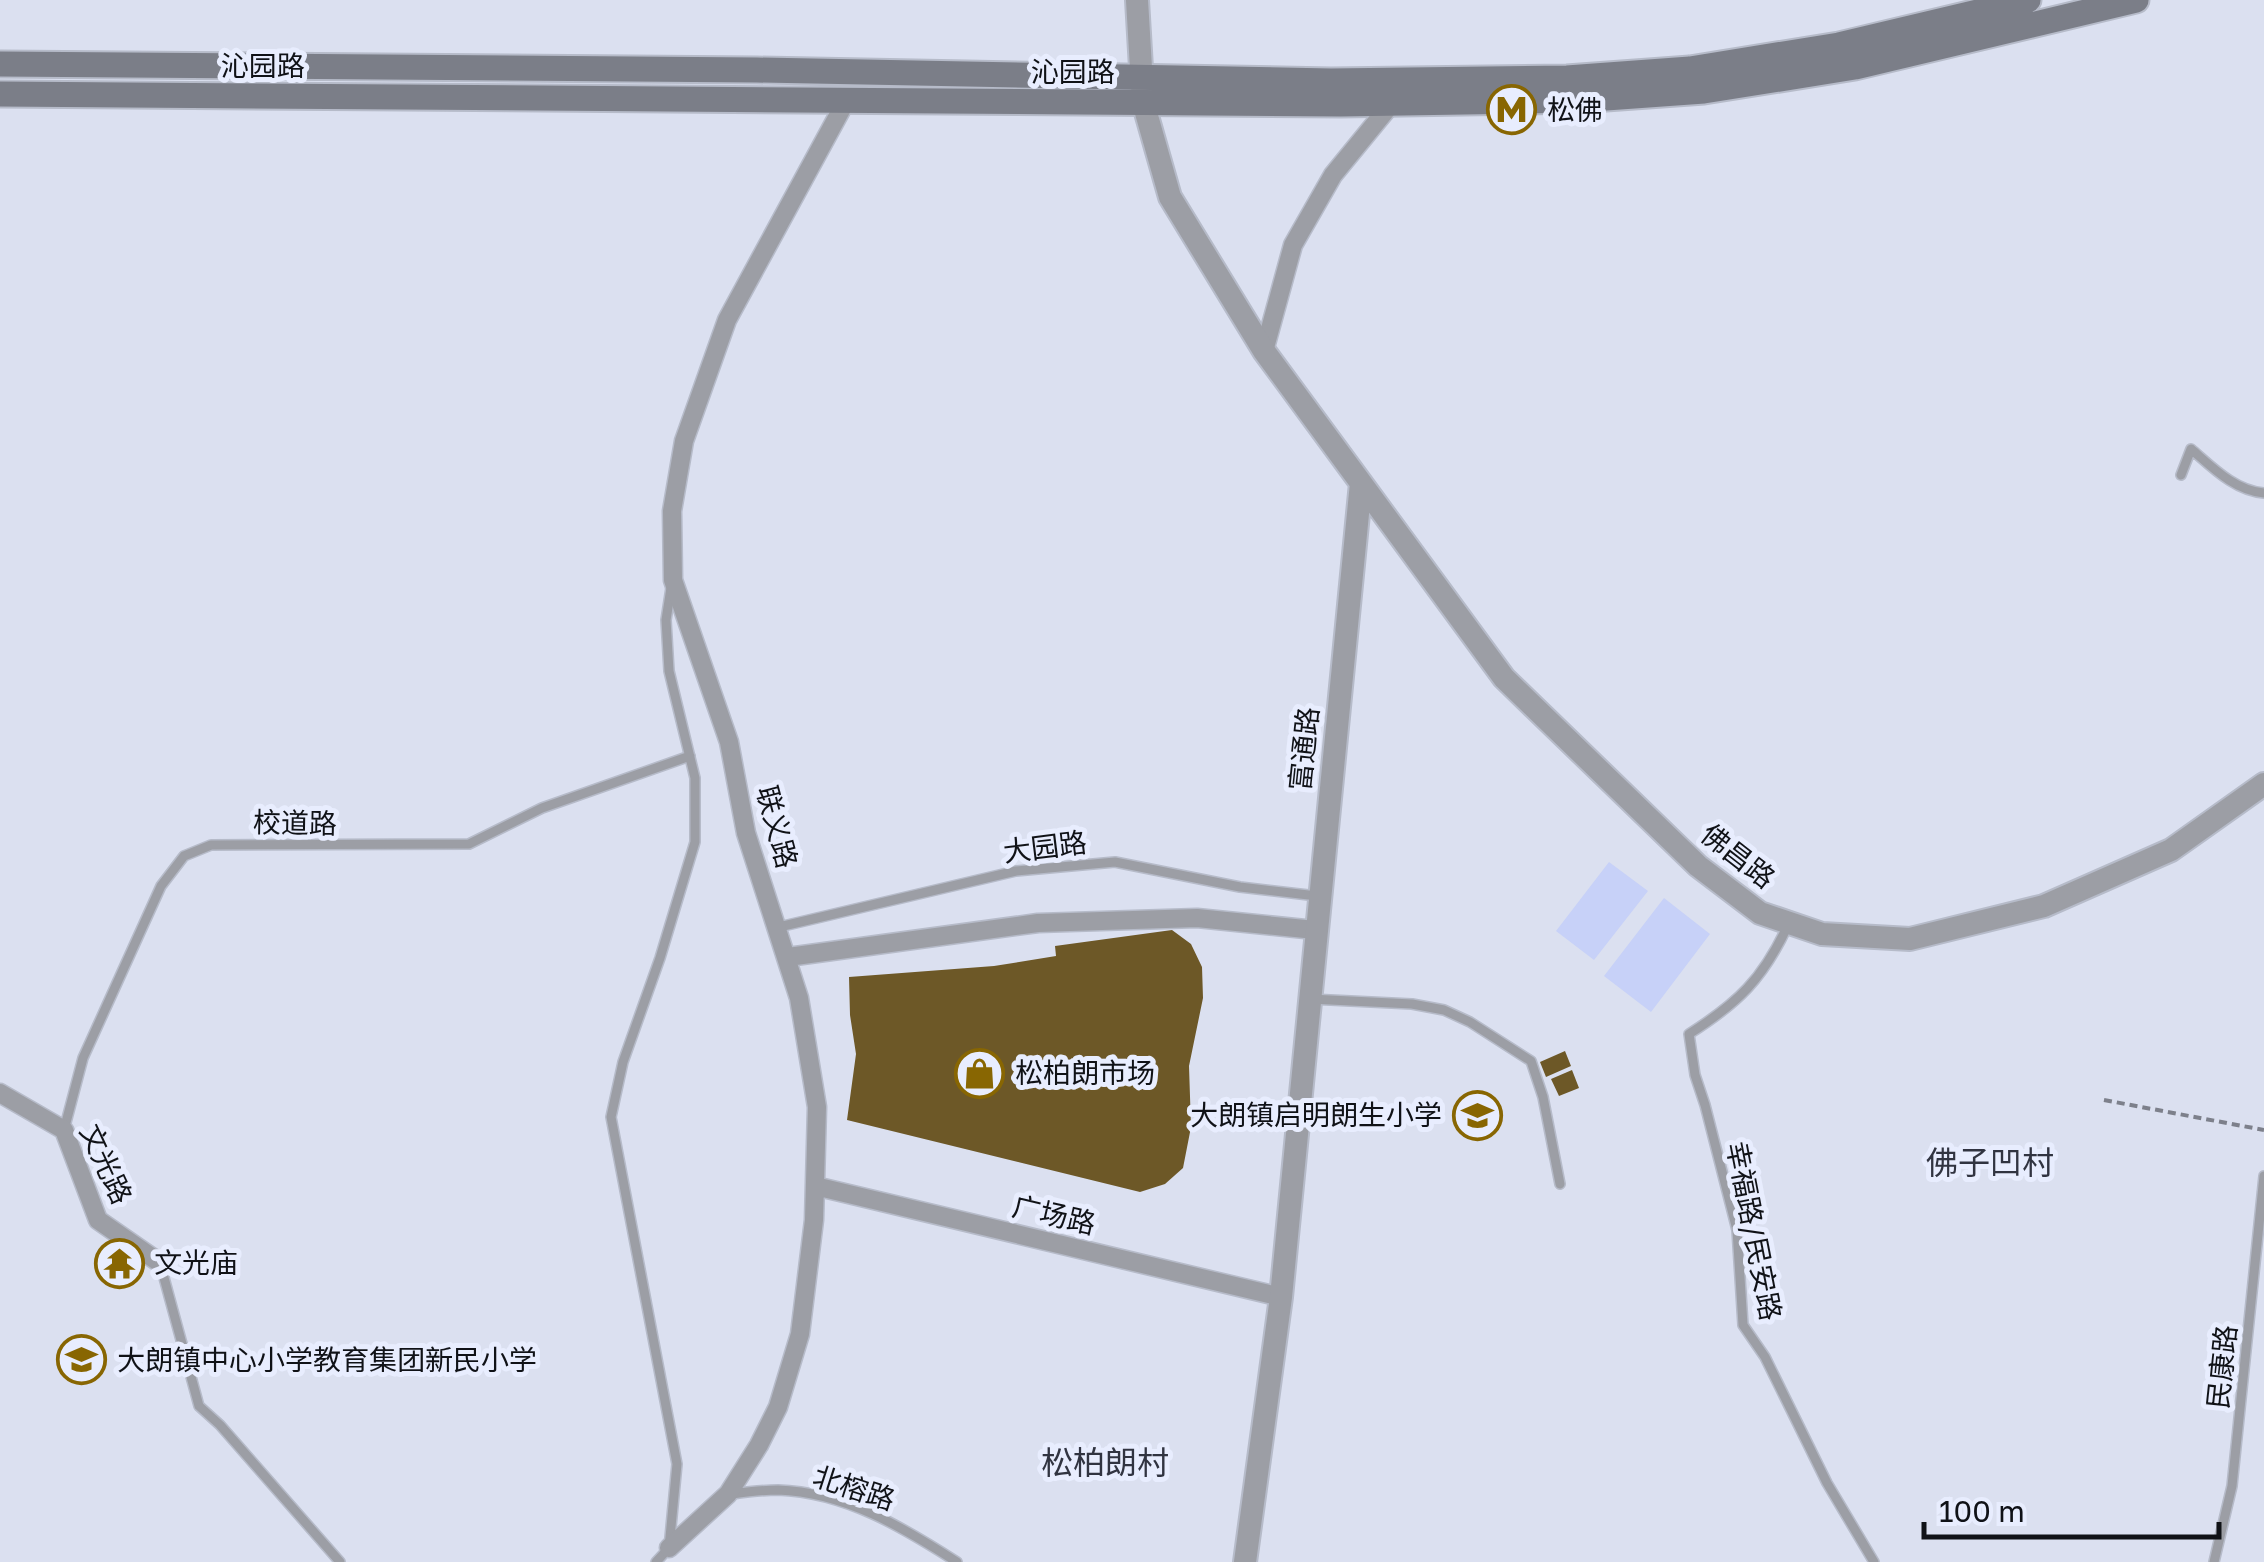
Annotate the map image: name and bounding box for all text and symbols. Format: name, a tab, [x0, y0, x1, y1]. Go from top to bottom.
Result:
street label: 沁园路	[221, 49, 305, 82]
street label: 沁园路	[1031, 55, 1115, 88]
metro station icon: 松佛	[1486, 84, 1538, 136]
place label: 松佛	[1547, 93, 1603, 126]
street label: 富通路	[1283, 705, 1324, 792]
street label: 联义路	[751, 782, 804, 872]
street label: 校道路	[253, 805, 337, 840]
street label: 佛昌路	[1695, 817, 1782, 894]
street label: 大园路	[1001, 825, 1089, 868]
shop icon: 松柏朗市场	[954, 1047, 1006, 1099]
place label: 松柏朗市场	[1015, 1056, 1155, 1089]
school or university icon: 大朗镇启明朗生小学	[1451, 1089, 1503, 1141]
place label: 大朗镇启明朗生小学	[1190, 1098, 1442, 1131]
street label: 文光路	[74, 1119, 139, 1209]
street label: 幸福路/民安路	[1721, 1139, 1788, 1323]
district label: 佛子凹村	[1926, 1143, 2054, 1181]
street label: 广场路	[1009, 1189, 1099, 1240]
temple icon: 文光庙	[93, 1237, 145, 1289]
place label: 文光庙	[154, 1246, 238, 1279]
street label: 民康路	[2201, 1323, 2242, 1410]
school or university icon: 大朗镇中心小学教育集团新民小学	[56, 1334, 108, 1386]
place label: 大朗镇中心小学教育集团新民小学	[117, 1343, 537, 1376]
district label: 松柏朗村	[1041, 1443, 1169, 1481]
street label: 北榕路	[809, 1459, 899, 1516]
scale bar	[1924, 1477, 2219, 1539]
text: 100 m	[1939, 1493, 2025, 1529]

